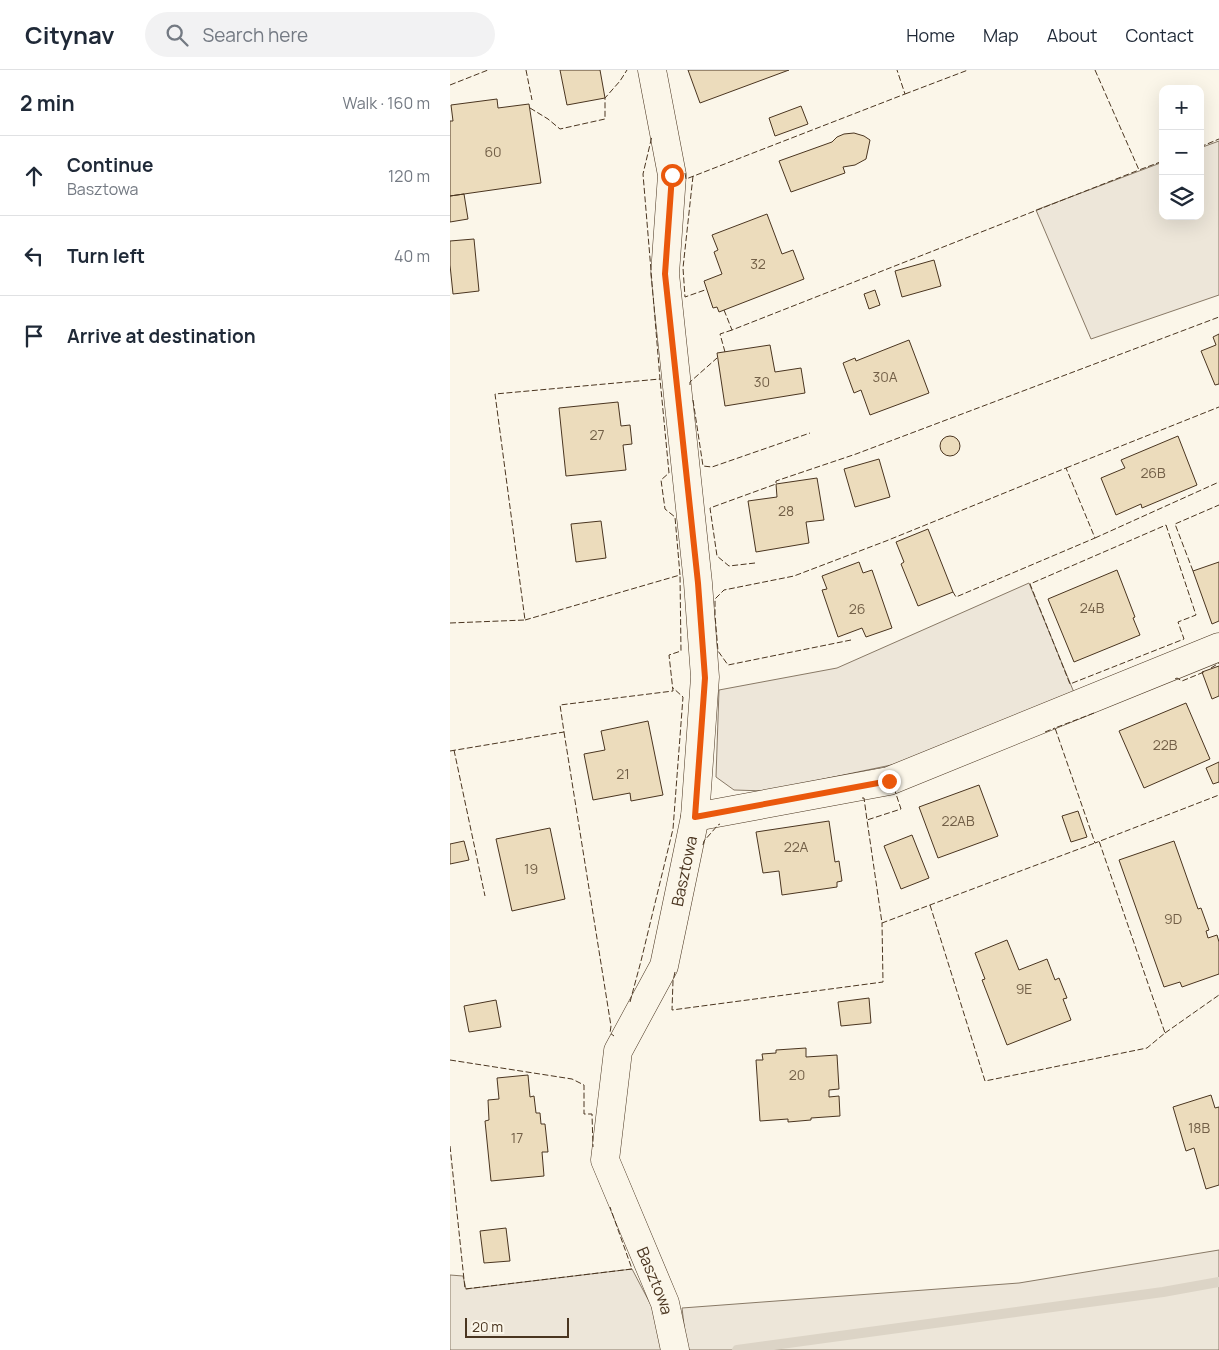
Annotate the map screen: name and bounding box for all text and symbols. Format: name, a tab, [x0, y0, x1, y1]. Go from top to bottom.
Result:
search box	[145, 12, 495, 57]
text: Citynav	[25, 18, 115, 51]
icon: search	[163, 21, 191, 49]
text: Search here	[203, 22, 308, 48]
text: Home	[906, 23, 955, 47]
text: Map	[983, 23, 1019, 47]
text: About	[1047, 23, 1097, 47]
text: Contact	[1125, 23, 1194, 47]
map controls	[1159, 85, 1204, 220]
button: +	[1159, 85, 1204, 130]
text: 2 min	[20, 89, 75, 117]
text: Walk · 160 m	[342, 92, 430, 114]
button: −	[1159, 130, 1204, 175]
house number: 60	[484, 142, 502, 161]
text: Continue	[67, 152, 153, 178]
icon: ahead	[20, 162, 48, 190]
route start	[661, 164, 684, 187]
text: 120 m	[388, 165, 430, 187]
button: layers	[1159, 175, 1204, 220]
text: Basztowa	[67, 178, 139, 200]
icon: left	[20, 242, 48, 270]
text: Turn left	[67, 243, 145, 269]
text: 40 m	[394, 245, 430, 267]
house number: 32	[750, 254, 766, 273]
icon: arrive	[20, 322, 48, 350]
text: Arrive at destination	[67, 323, 256, 349]
house number: 30A	[872, 367, 898, 386]
house number: 30	[754, 372, 770, 391]
house number: 27	[589, 425, 605, 444]
house number: 26B	[1140, 463, 1166, 482]
house number: 28	[778, 501, 794, 520]
house number: 24B	[1080, 598, 1105, 617]
house number: 26	[849, 599, 865, 618]
house number: 22B	[1153, 735, 1178, 754]
house number: 21	[616, 764, 630, 783]
route end	[878, 770, 901, 793]
house number: 22AB	[941, 811, 975, 830]
street label: Basztowa	[666, 834, 702, 908]
house number: 22A	[784, 837, 808, 856]
house number: 19	[524, 859, 538, 878]
house number: 9D	[1164, 909, 1182, 928]
house number: 9E	[1016, 979, 1032, 998]
house number: 20	[789, 1065, 805, 1084]
house number: 18B	[1188, 1118, 1211, 1137]
house number: 17	[511, 1128, 523, 1147]
street label: Basztowa	[632, 1243, 678, 1317]
scale bar	[465, 1315, 569, 1338]
text: 20 m	[472, 1317, 503, 1336]

